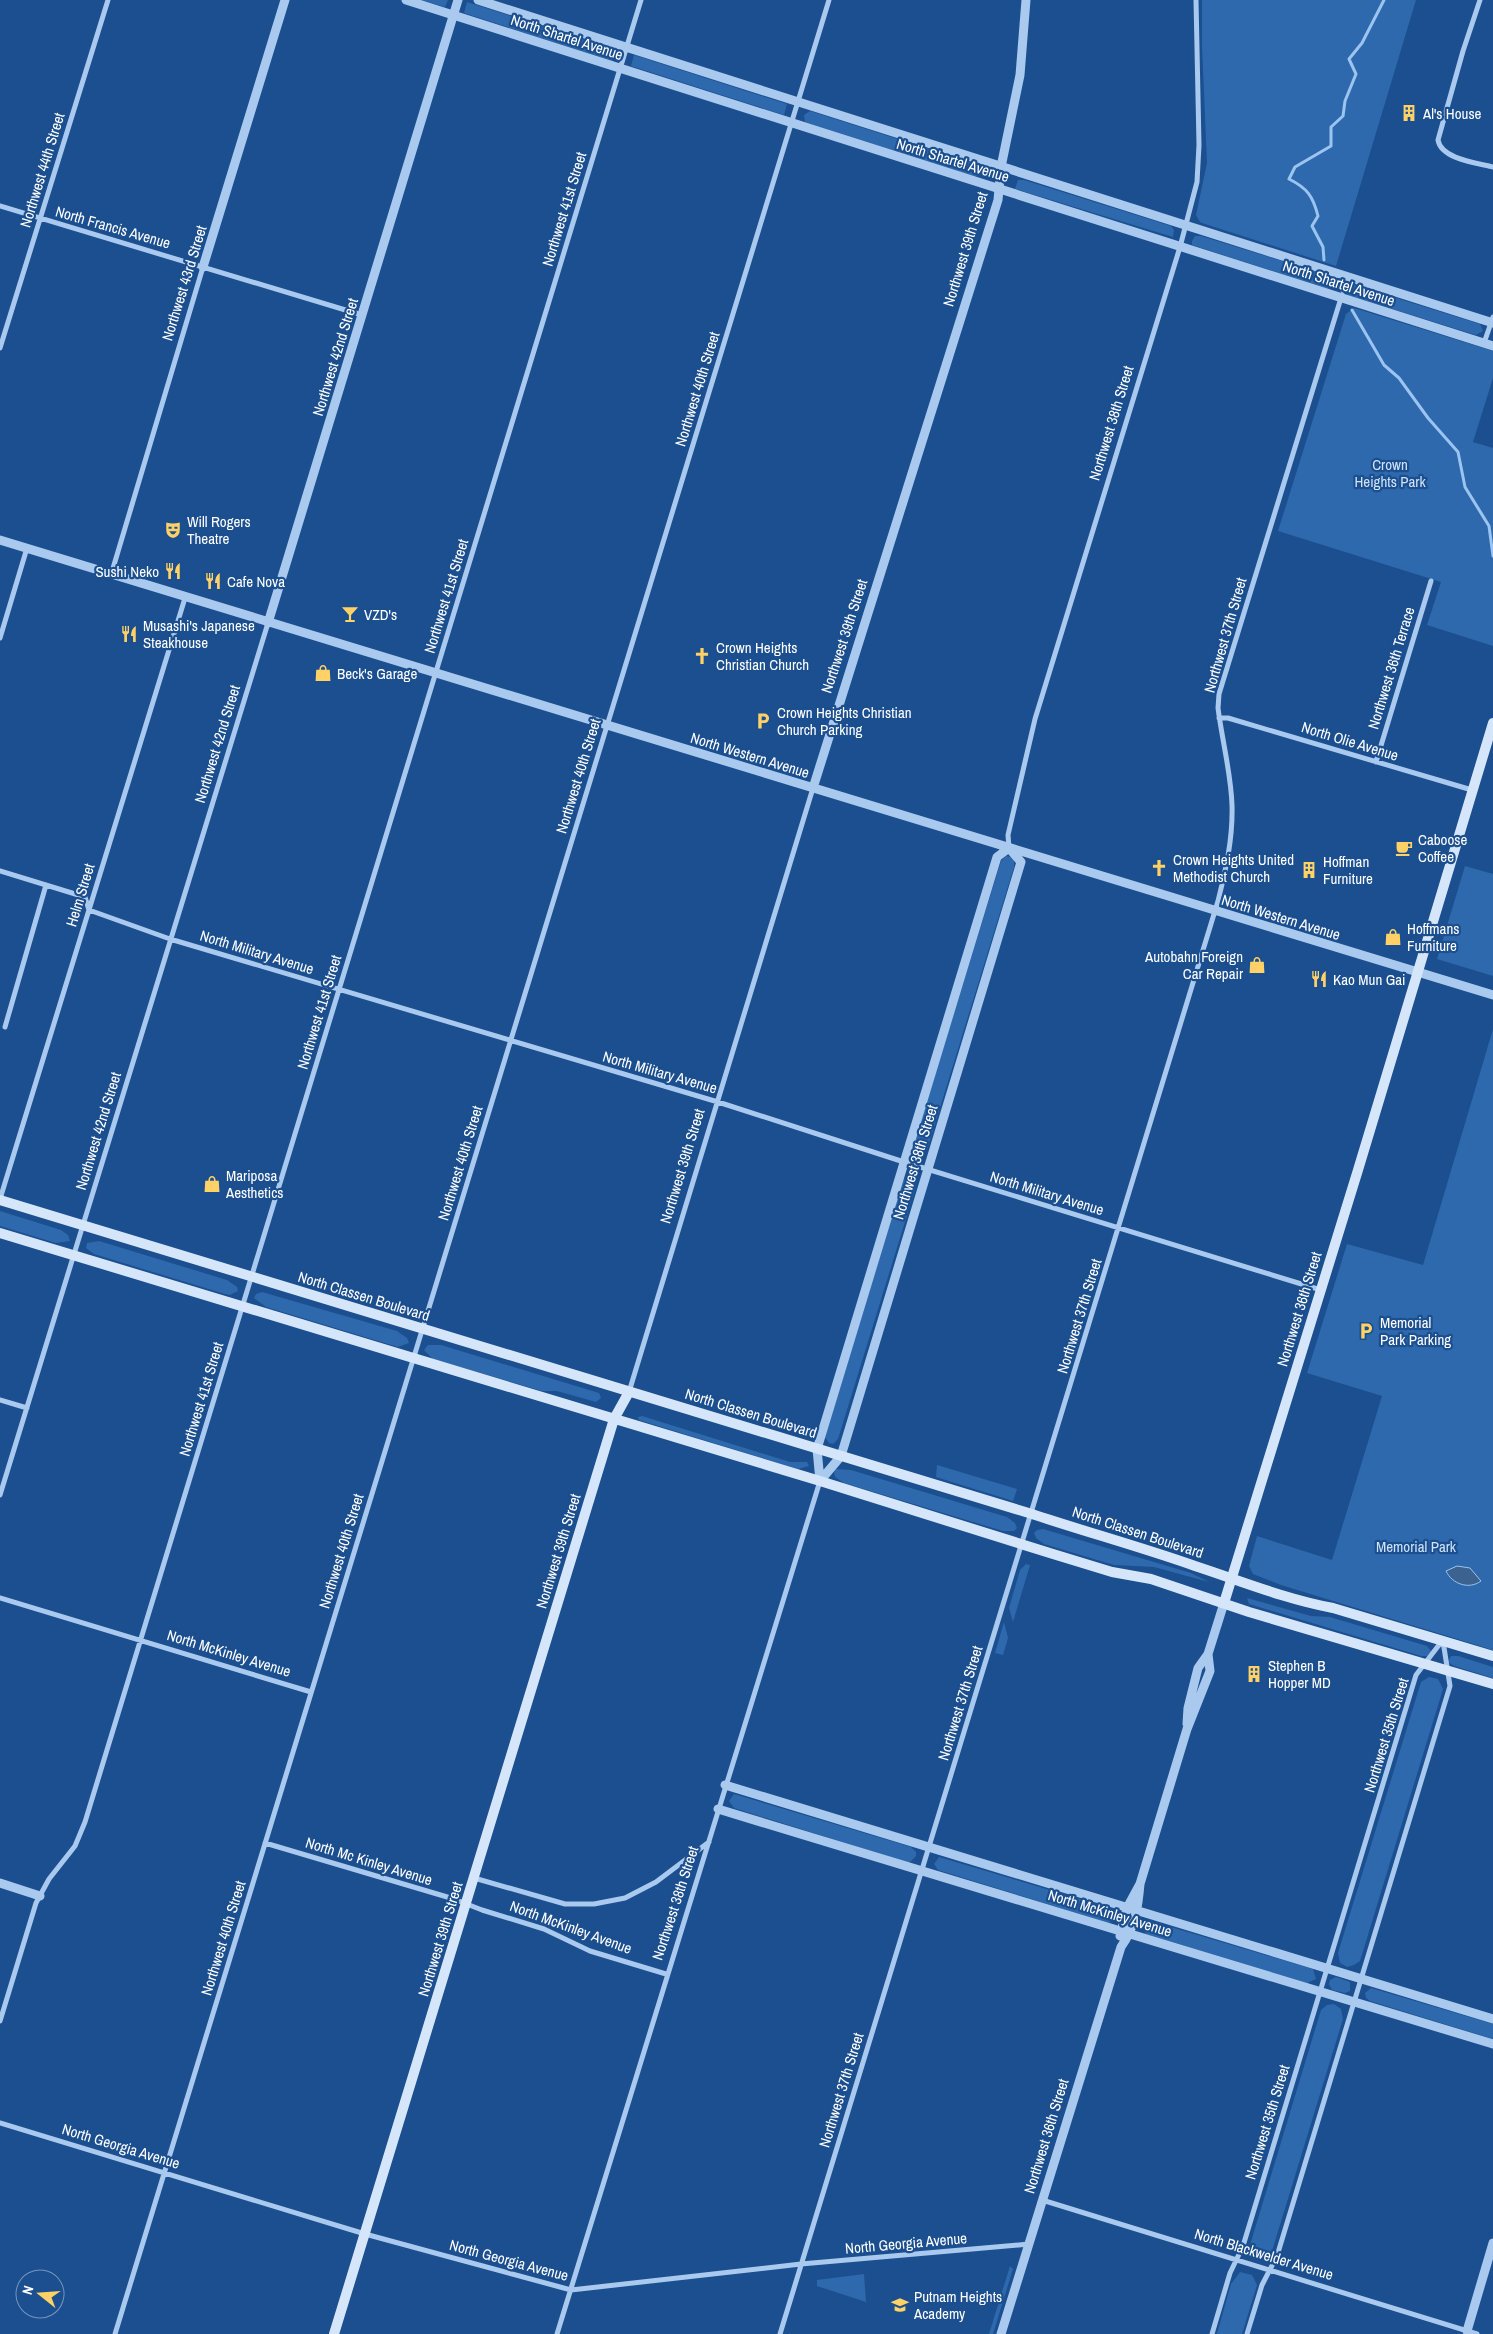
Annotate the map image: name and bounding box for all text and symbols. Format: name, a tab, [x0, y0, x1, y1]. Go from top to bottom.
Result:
street label: North Shartel Avenue	[508, 9, 626, 65]
building icon: Al's House	[1399, 103, 1419, 123]
place label: Al's House	[1422, 103, 1482, 124]
street label: Northwest 44th Street	[15, 109, 70, 230]
street label: North Shartel Avenue	[894, 133, 1012, 187]
street label: Northwest 41st Street	[537, 149, 592, 269]
street label: Northwest 39th Street	[938, 188, 993, 309]
street label: North Francis Avenue	[53, 201, 173, 254]
street label: Northwest 43rd Street	[156, 222, 212, 343]
street label: North Shartel Avenue	[1280, 255, 1398, 311]
street label: Northwest 42nd Street	[307, 295, 363, 419]
street label: Northwest 40th Street	[670, 328, 725, 449]
street label: Northwest 38th Street	[1084, 362, 1139, 483]
park label: Crown Heights Park	[1354, 454, 1426, 492]
place label: Will Rogers Theatre	[187, 511, 251, 549]
theatre icon: Will Rogers Theatre	[163, 520, 183, 540]
street label: Northwest 41st Street	[419, 536, 474, 656]
place label: Sushi Neko	[95, 561, 159, 582]
restaurant icon: Sushi Neko	[163, 561, 183, 581]
restaurant icon: Cafe Nova	[203, 571, 223, 591]
place label: Cafe Nova	[227, 571, 285, 592]
street label: Northwest 37th Street	[1199, 574, 1252, 695]
street label: Northwest 39th Street	[816, 576, 873, 696]
bar icon: VZD's	[340, 604, 360, 624]
place label: VZD's	[364, 604, 397, 625]
street label: Northwest 36th Terrace	[1362, 604, 1420, 732]
place label: Musashi's Japanese Steakhouse	[143, 615, 255, 653]
restaurant icon: Musashi's Japanese Steakhouse	[119, 624, 139, 644]
place label: Crown Heights Christian Church	[716, 637, 809, 675]
church icon: Crown Heights Christian Church	[692, 646, 712, 666]
shop icon: Beck's Garage	[313, 663, 333, 683]
place label: Beck's Garage	[337, 663, 417, 684]
street label: Northwest 42nd Street	[189, 682, 245, 806]
place label: Crown Heights Christian Church Parking	[777, 702, 912, 740]
parking icon: Crown Heights Christian Church Parking	[753, 711, 773, 731]
street label: Northwest 40th Street	[551, 715, 606, 836]
street label: North Olie Avenue	[1299, 716, 1401, 766]
street label: North Western Avenue	[688, 727, 812, 783]
place label: Caboose Coffee	[1418, 829, 1467, 867]
cafe icon: Caboose Coffee	[1394, 838, 1414, 858]
place label: Crown Heights United Methodist Church	[1173, 849, 1294, 887]
place label: Hoffman Furniture	[1323, 851, 1373, 889]
church icon: Crown Heights United Methodist Church	[1149, 858, 1169, 878]
street label: Helm Street	[60, 860, 100, 929]
building icon: Hoffman Furniture	[1299, 860, 1319, 880]
street label: North Western Avenue	[1219, 889, 1343, 945]
place label: Hoffmans Furniture	[1407, 918, 1459, 956]
street label: North Military Avenue	[197, 925, 317, 979]
shop icon: Hoffmans Furniture	[1383, 927, 1403, 947]
place label: Autobahn Foreign Car Repair	[1144, 946, 1243, 984]
street label: Northwest 41st Street	[292, 952, 347, 1072]
shop icon: Autobahn Foreign Car Repair	[1247, 955, 1267, 975]
restaurant icon: Kao Mun Gai	[1309, 969, 1329, 989]
place label: Kao Mun Gai	[1333, 969, 1405, 990]
street label: North Military Avenue	[600, 1046, 720, 1098]
street label: Northwest 42nd Street	[70, 1069, 126, 1193]
street label: Northwest 38th Street	[888, 1101, 943, 1222]
street label: Northwest 40th Street	[433, 1102, 488, 1223]
street label: Northwest 39th Street	[655, 1105, 710, 1226]
place label: Mariposa Aesthetics	[225, 1165, 283, 1203]
street label: North Military Avenue	[987, 1166, 1107, 1220]
shop icon: Mariposa Aesthetics	[202, 1174, 222, 1194]
street label: Northwest 36th Street	[1272, 1248, 1327, 1369]
street label: Northwest 37th Street	[1052, 1255, 1107, 1376]
street label: North Classen Boulevard	[296, 1266, 432, 1326]
place label: Memorial Park Parking	[1380, 1312, 1451, 1350]
parking icon: Memorial Park Parking	[1356, 1321, 1376, 1341]
street label: Northwest 41st Street	[174, 1339, 229, 1459]
street label: North Classen Boulevard	[683, 1383, 819, 1443]
street label: Northwest 40th Street	[314, 1490, 369, 1611]
street label: Northwest 39th Street	[531, 1490, 586, 1611]
street label: North Classen Boulevard	[1070, 1501, 1206, 1563]
park label: Memorial Park	[1376, 1536, 1457, 1557]
street label: North McKinley Avenue	[165, 1624, 294, 1682]
street label: Northwest 37th Street	[933, 1642, 988, 1763]
place label: Stephen B Hopper MD	[1268, 1655, 1331, 1693]
building icon: Stephen B Hopper MD	[1244, 1664, 1264, 1684]
street label: Northwest 35th Street	[1359, 1674, 1414, 1795]
street label: North Mc Kinley Avenue	[303, 1832, 435, 1890]
street label: Northwest 38th Street	[647, 1843, 704, 1963]
street label: Northwest 40th Street	[196, 1877, 251, 1998]
street label: Northwest 39th Street	[413, 1878, 468, 1999]
street label: North McKinley Avenue	[1046, 1884, 1175, 1942]
street label: North McKinley Avenue	[507, 1895, 635, 1959]
street label: Northwest 37th Street	[814, 2029, 869, 2150]
street label: Northwest 35th Street	[1240, 2061, 1295, 2182]
street label: Northwest 36th Street	[1019, 2075, 1074, 2196]
street label: North Georgia Avenue	[59, 2118, 183, 2174]
street label: North Blackwelder Avenue	[1192, 2223, 1336, 2285]
street label: North Georgia Avenue	[844, 2227, 968, 2259]
street label: North Georgia Avenue	[447, 2234, 571, 2286]
north arrow	[15, 2269, 65, 2319]
text: N	[18, 2284, 37, 2297]
place label: Putnam Heights Academy	[913, 2286, 1002, 2324]
school or university icon: Putnam Heights Academy	[890, 2295, 910, 2315]

